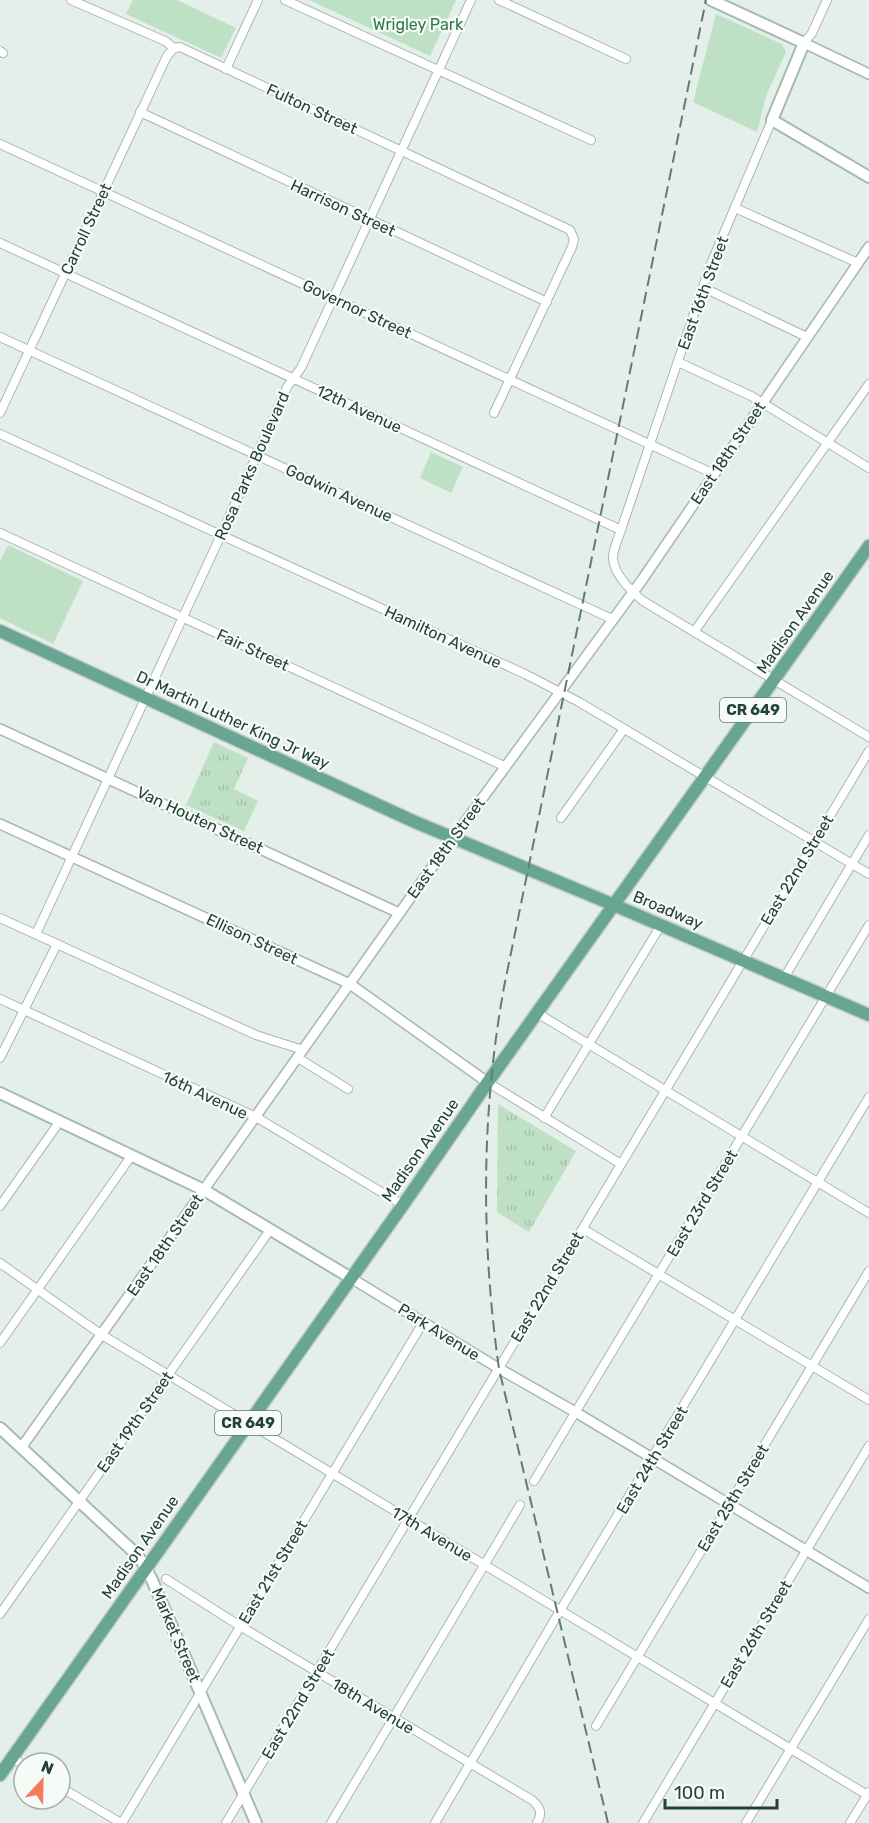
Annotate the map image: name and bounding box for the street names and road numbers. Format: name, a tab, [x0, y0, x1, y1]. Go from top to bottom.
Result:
street label: Fulton Street	[264, 80, 360, 138]
street label: Harrison Street	[288, 175, 398, 241]
street label: Carroll Street	[57, 180, 115, 278]
street label: East 16th Street	[674, 234, 732, 352]
street label: Governor Street	[299, 275, 415, 343]
street label: 12th Avenue	[313, 381, 405, 437]
street label: Rosa Parks Boulevard	[211, 389, 293, 543]
street label: East 18th Street	[687, 398, 769, 508]
street label: Godwin Avenue	[283, 460, 395, 526]
street label: Madison Avenue	[752, 567, 838, 677]
street label: Hamilton Avenue	[381, 602, 505, 672]
street label: Fair Street	[214, 625, 292, 675]
street label: Dr Martin Luther King Jr Way	[133, 667, 333, 773]
road number: CR 649	[720, 698, 786, 722]
street label: Van Houten Street	[134, 782, 266, 858]
street label: East 18th Street	[403, 794, 489, 902]
street label: East 22nd Street	[757, 812, 837, 928]
street label: Broadway	[630, 887, 706, 933]
street label: Ellison Street	[203, 910, 301, 968]
street label: 16th Avenue	[159, 1067, 251, 1123]
street label: Madison Avenue	[377, 1095, 463, 1205]
street label: East 23rd Street	[663, 1146, 741, 1260]
street label: East 18th Street	[123, 1190, 207, 1300]
street label: East 22nd Street	[507, 1229, 587, 1345]
street label: Park Avenue	[395, 1299, 483, 1365]
street label: East 19th Street	[93, 1368, 177, 1476]
street label: East 24th Street	[612, 1403, 692, 1517]
road number: CR 649	[215, 1411, 281, 1435]
street label: East 25th Street	[693, 1441, 773, 1555]
street label: Madison Avenue	[97, 1492, 183, 1602]
street label: 17th Avenue	[388, 1503, 476, 1565]
street label: East 21st Street	[235, 1517, 311, 1627]
street label: East 26th Street	[716, 1577, 796, 1691]
street label: Market Street	[148, 1585, 204, 1685]
street label: East 22nd Street	[258, 1646, 338, 1762]
street label: 18th Avenue	[328, 1674, 418, 1738]

